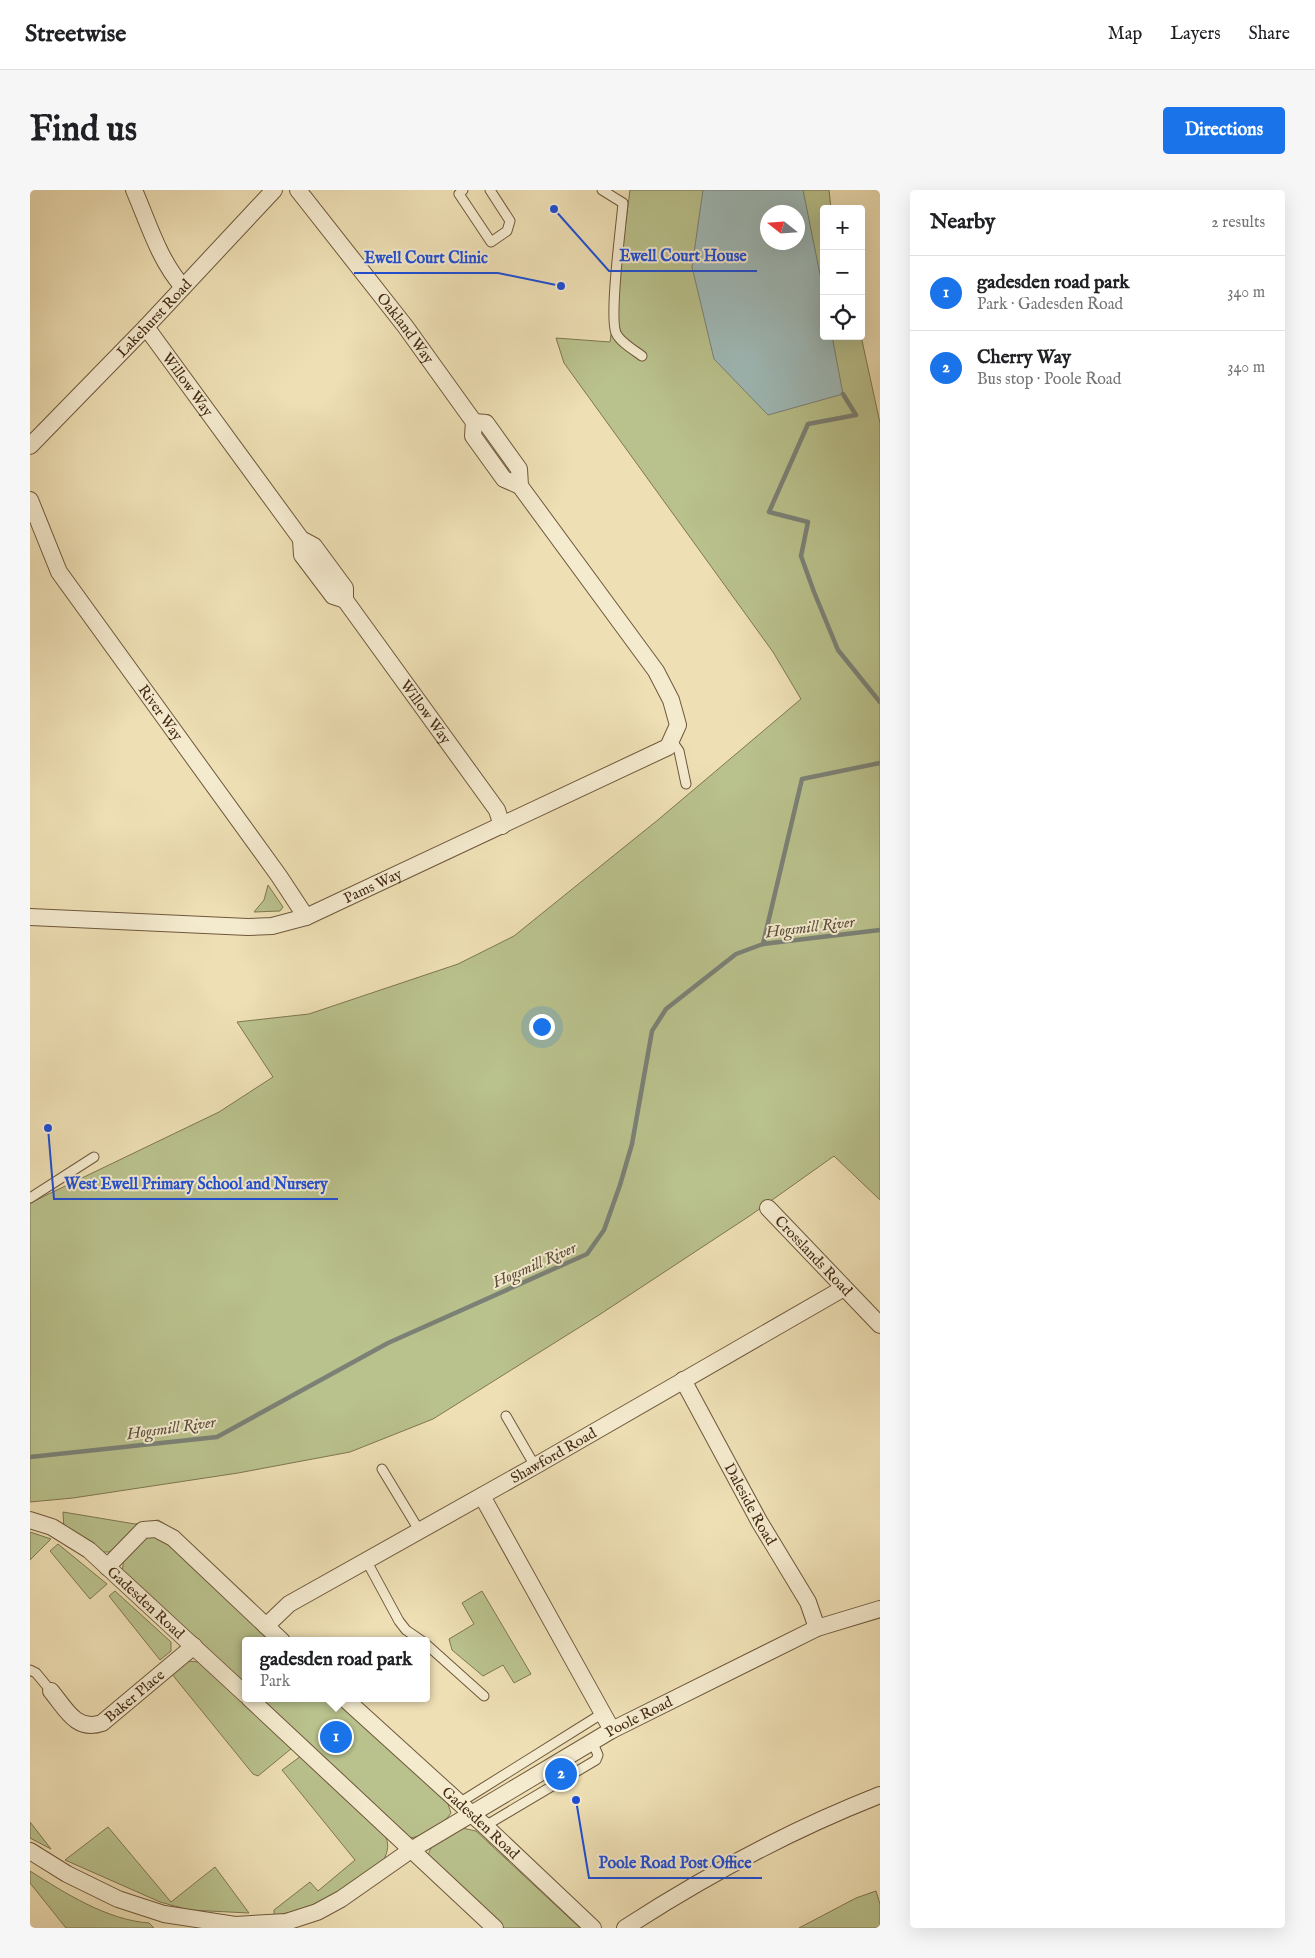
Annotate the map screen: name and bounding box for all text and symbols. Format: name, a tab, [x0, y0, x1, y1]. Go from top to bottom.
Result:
text: Streetwise	[25, 19, 126, 50]
text: Map	[1108, 23, 1142, 46]
text: Layers	[1170, 23, 1221, 46]
text: Share	[1249, 23, 1290, 46]
button: Directions	[1163, 107, 1285, 154]
text: Find us	[30, 108, 137, 153]
north arrow	[760, 205, 805, 250]
map controls	[820, 205, 865, 340]
button: +	[820, 205, 865, 250]
text: Nearby	[930, 209, 995, 236]
text: 2 results	[1211, 213, 1265, 233]
callout: Ewell Court House	[609, 240, 757, 271]
callout: Ewell Court Clinic	[354, 242, 498, 273]
text: Ewell Court House	[619, 247, 747, 267]
text: Ewell Court Clinic	[364, 249, 488, 269]
button: −	[820, 250, 865, 295]
text: gadesden road park	[977, 271, 1129, 295]
street label: Lakehurst Road	[113, 275, 196, 362]
text: 1	[943, 283, 949, 303]
text: 340 m	[1227, 283, 1265, 303]
street label: Oakland Way	[372, 289, 438, 368]
button: locate	[820, 295, 865, 340]
text: Park · Gadesden Road	[977, 295, 1123, 315]
text: Cherry Way	[977, 346, 1071, 370]
street label: Willow Way	[158, 349, 218, 421]
text: 2	[942, 358, 950, 378]
text: 340 m	[1227, 358, 1265, 378]
text: Bus stop · Poole Road	[977, 370, 1121, 390]
street label: Willow Way	[396, 676, 455, 748]
street label: River Way	[134, 681, 187, 745]
street label: Pams Way	[341, 864, 406, 908]
water label: Hogsmill River	[764, 912, 858, 943]
your location	[529, 1014, 555, 1040]
callout: West Ewell Primary School and Nursery	[54, 1168, 338, 1199]
text: West Ewell Primary School and Nursery	[63, 1175, 329, 1195]
street label: Crosslands Road	[770, 1212, 857, 1301]
water label: Hogsmill River	[489, 1238, 581, 1294]
water label: Hogsmill River	[124, 1413, 219, 1445]
street label: Shawford Road	[507, 1423, 601, 1488]
street label: Daleside Road	[720, 1460, 781, 1549]
street label: Gadesden Road	[103, 1562, 189, 1644]
popup	[242, 1637, 430, 1702]
text: gadesden road park	[260, 1648, 412, 1672]
street label: Baker Place	[101, 1666, 169, 1727]
text: Park	[260, 1672, 290, 1692]
street label: Poole Road	[602, 1692, 677, 1742]
pin: 1	[320, 1718, 352, 1756]
pin: 2	[545, 1755, 577, 1793]
street label: Gadesden Road	[438, 1783, 524, 1864]
callout: Poole Road Post Office	[589, 1847, 762, 1878]
text: Poole Road Post Office	[598, 1854, 752, 1874]

